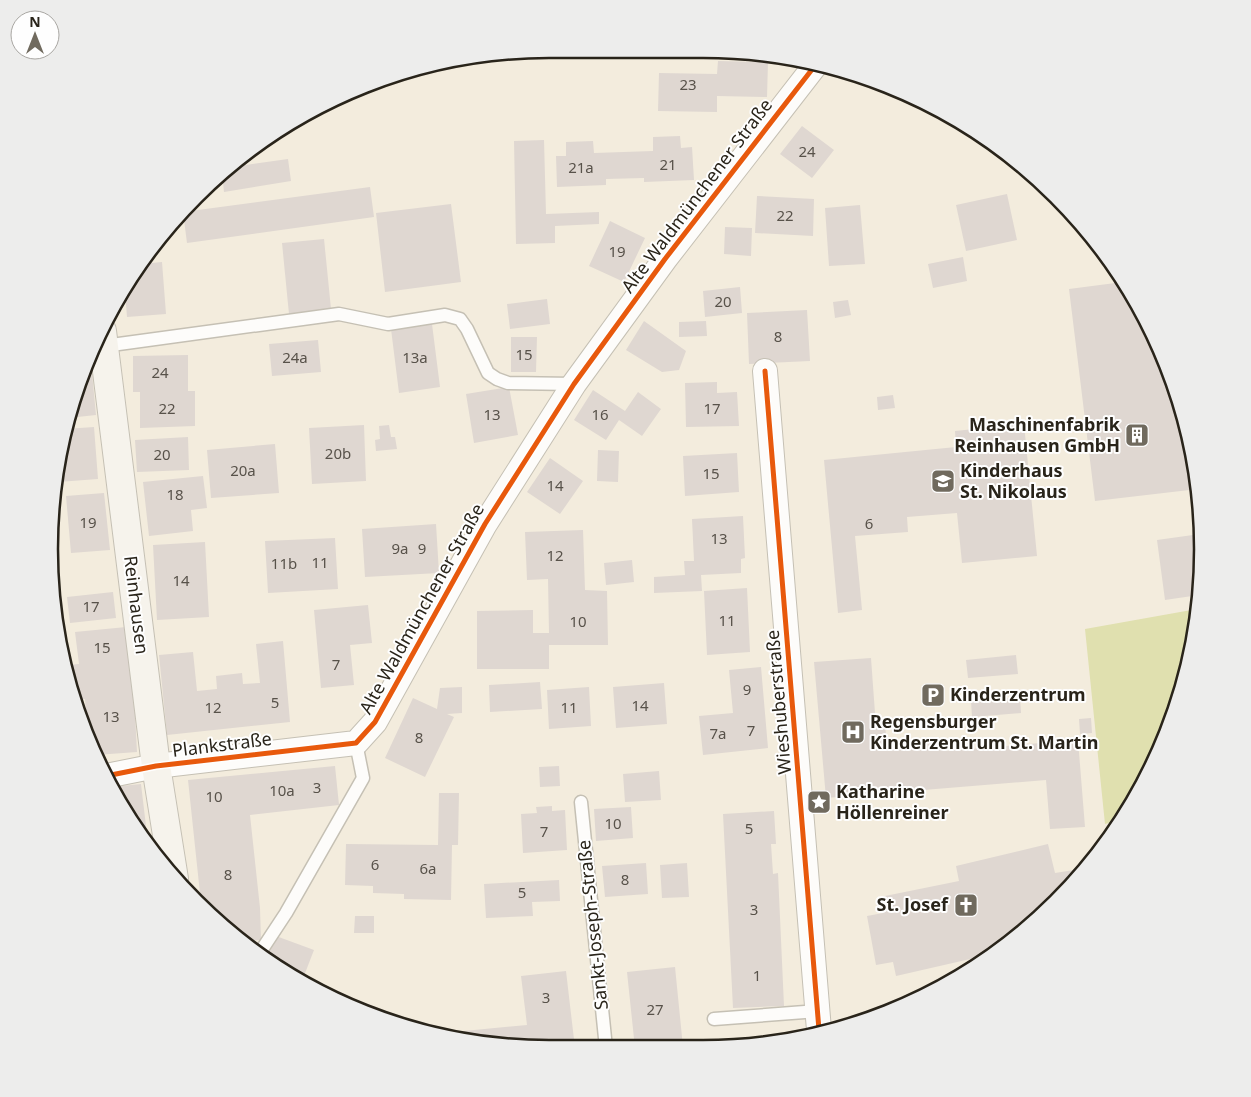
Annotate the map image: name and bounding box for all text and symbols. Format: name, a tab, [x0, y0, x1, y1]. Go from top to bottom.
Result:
north arrow	[10, 10, 60, 60]
text: N	[29, 12, 41, 31]
house number: 23	[679, 74, 697, 94]
street label: Alte Waldmünchener Straße	[615, 93, 777, 297]
house number: 24	[798, 141, 816, 161]
house number: 21	[659, 154, 677, 174]
house number: 21a	[568, 157, 594, 177]
house number: 22	[776, 205, 794, 225]
house number: 19	[608, 241, 626, 261]
house number: 20	[714, 291, 732, 311]
house number: 8	[774, 326, 782, 346]
house number: 15	[515, 344, 533, 364]
house number: 24a	[282, 347, 308, 367]
house number: 13a	[402, 347, 428, 367]
house number: 24	[151, 362, 169, 382]
house number: 22	[158, 398, 176, 418]
house number: 17	[703, 398, 721, 418]
house number: 13	[483, 404, 501, 424]
house number: 16	[591, 404, 609, 424]
place label: Maschinenfabrik Reinhausen GmbH	[954, 412, 1121, 457]
building icon: Maschinenfabrik Reinhausen GmbH	[1124, 422, 1150, 448]
house number: 20b	[325, 443, 351, 463]
house number: 20	[153, 444, 171, 464]
place label: Kinderhaus St. Nikolaus	[960, 458, 1067, 503]
house number: 20a	[230, 460, 256, 480]
house number: 15	[702, 463, 720, 483]
school or university icon: Kinderhaus St. Nikolaus	[930, 468, 956, 494]
house number: 14	[546, 475, 564, 495]
house number: 18	[166, 484, 184, 504]
street label: Alte Waldmünchener Straße	[353, 499, 489, 718]
house number: 19	[79, 512, 97, 532]
house number: 6	[865, 513, 873, 533]
house number: 13	[710, 528, 728, 548]
house number: 9a	[392, 538, 409, 558]
house number: 9	[418, 538, 426, 558]
house number: 12	[546, 545, 564, 565]
house number: 11	[311, 552, 329, 572]
house number: 11b	[271, 553, 297, 573]
street label: Reinhausen	[119, 554, 155, 656]
house number: 14	[172, 570, 190, 590]
house number: 17	[82, 596, 100, 616]
house number: 11	[718, 610, 736, 630]
house number: 10	[569, 611, 587, 631]
street label: Wieshuberstraße	[760, 629, 796, 775]
house number: 15	[93, 637, 111, 657]
house number: 7	[332, 654, 340, 674]
house number: 9	[743, 679, 751, 699]
parking icon: Kinderzentrum	[920, 682, 946, 708]
place label: Kinderzentrum	[950, 682, 1086, 706]
house number: 5	[271, 692, 279, 712]
house number: 14	[631, 695, 649, 715]
house number: 12	[204, 697, 222, 717]
house number: 11	[560, 697, 578, 717]
house number: 13	[102, 706, 120, 726]
place label: Regensburger Kinderzentrum St. Martin	[870, 709, 1098, 754]
hospital icon: Regensburger Kinderzentrum St. Martin	[840, 719, 866, 745]
house number: 7	[747, 720, 755, 740]
house number: 7a	[710, 723, 727, 743]
street label: Plankstraße	[171, 726, 273, 762]
house number: 8	[415, 727, 423, 747]
house number: 3	[313, 777, 321, 797]
place label: Katharine Höllenreiner	[836, 779, 949, 824]
house number: 10a	[269, 780, 295, 800]
house number: 10	[205, 786, 223, 806]
place icon: Katharine Höllenreiner	[806, 789, 832, 815]
house number: 10	[604, 813, 622, 833]
house number: 5	[745, 818, 753, 838]
house number: 7	[540, 821, 548, 841]
street label: Sankt-Joseph-Straße	[571, 839, 613, 1011]
house number: 6	[371, 854, 379, 874]
house number: 6a	[420, 858, 437, 878]
house number: 8	[224, 864, 232, 884]
house number: 8	[621, 869, 629, 889]
house number: 5	[518, 882, 526, 902]
place label: St. Josef	[877, 892, 949, 916]
church icon: St. Josef	[953, 892, 979, 918]
house number: 3	[750, 899, 758, 919]
house number: 1	[753, 965, 761, 985]
house number: 3	[542, 987, 550, 1007]
house number: 27	[646, 999, 664, 1019]

